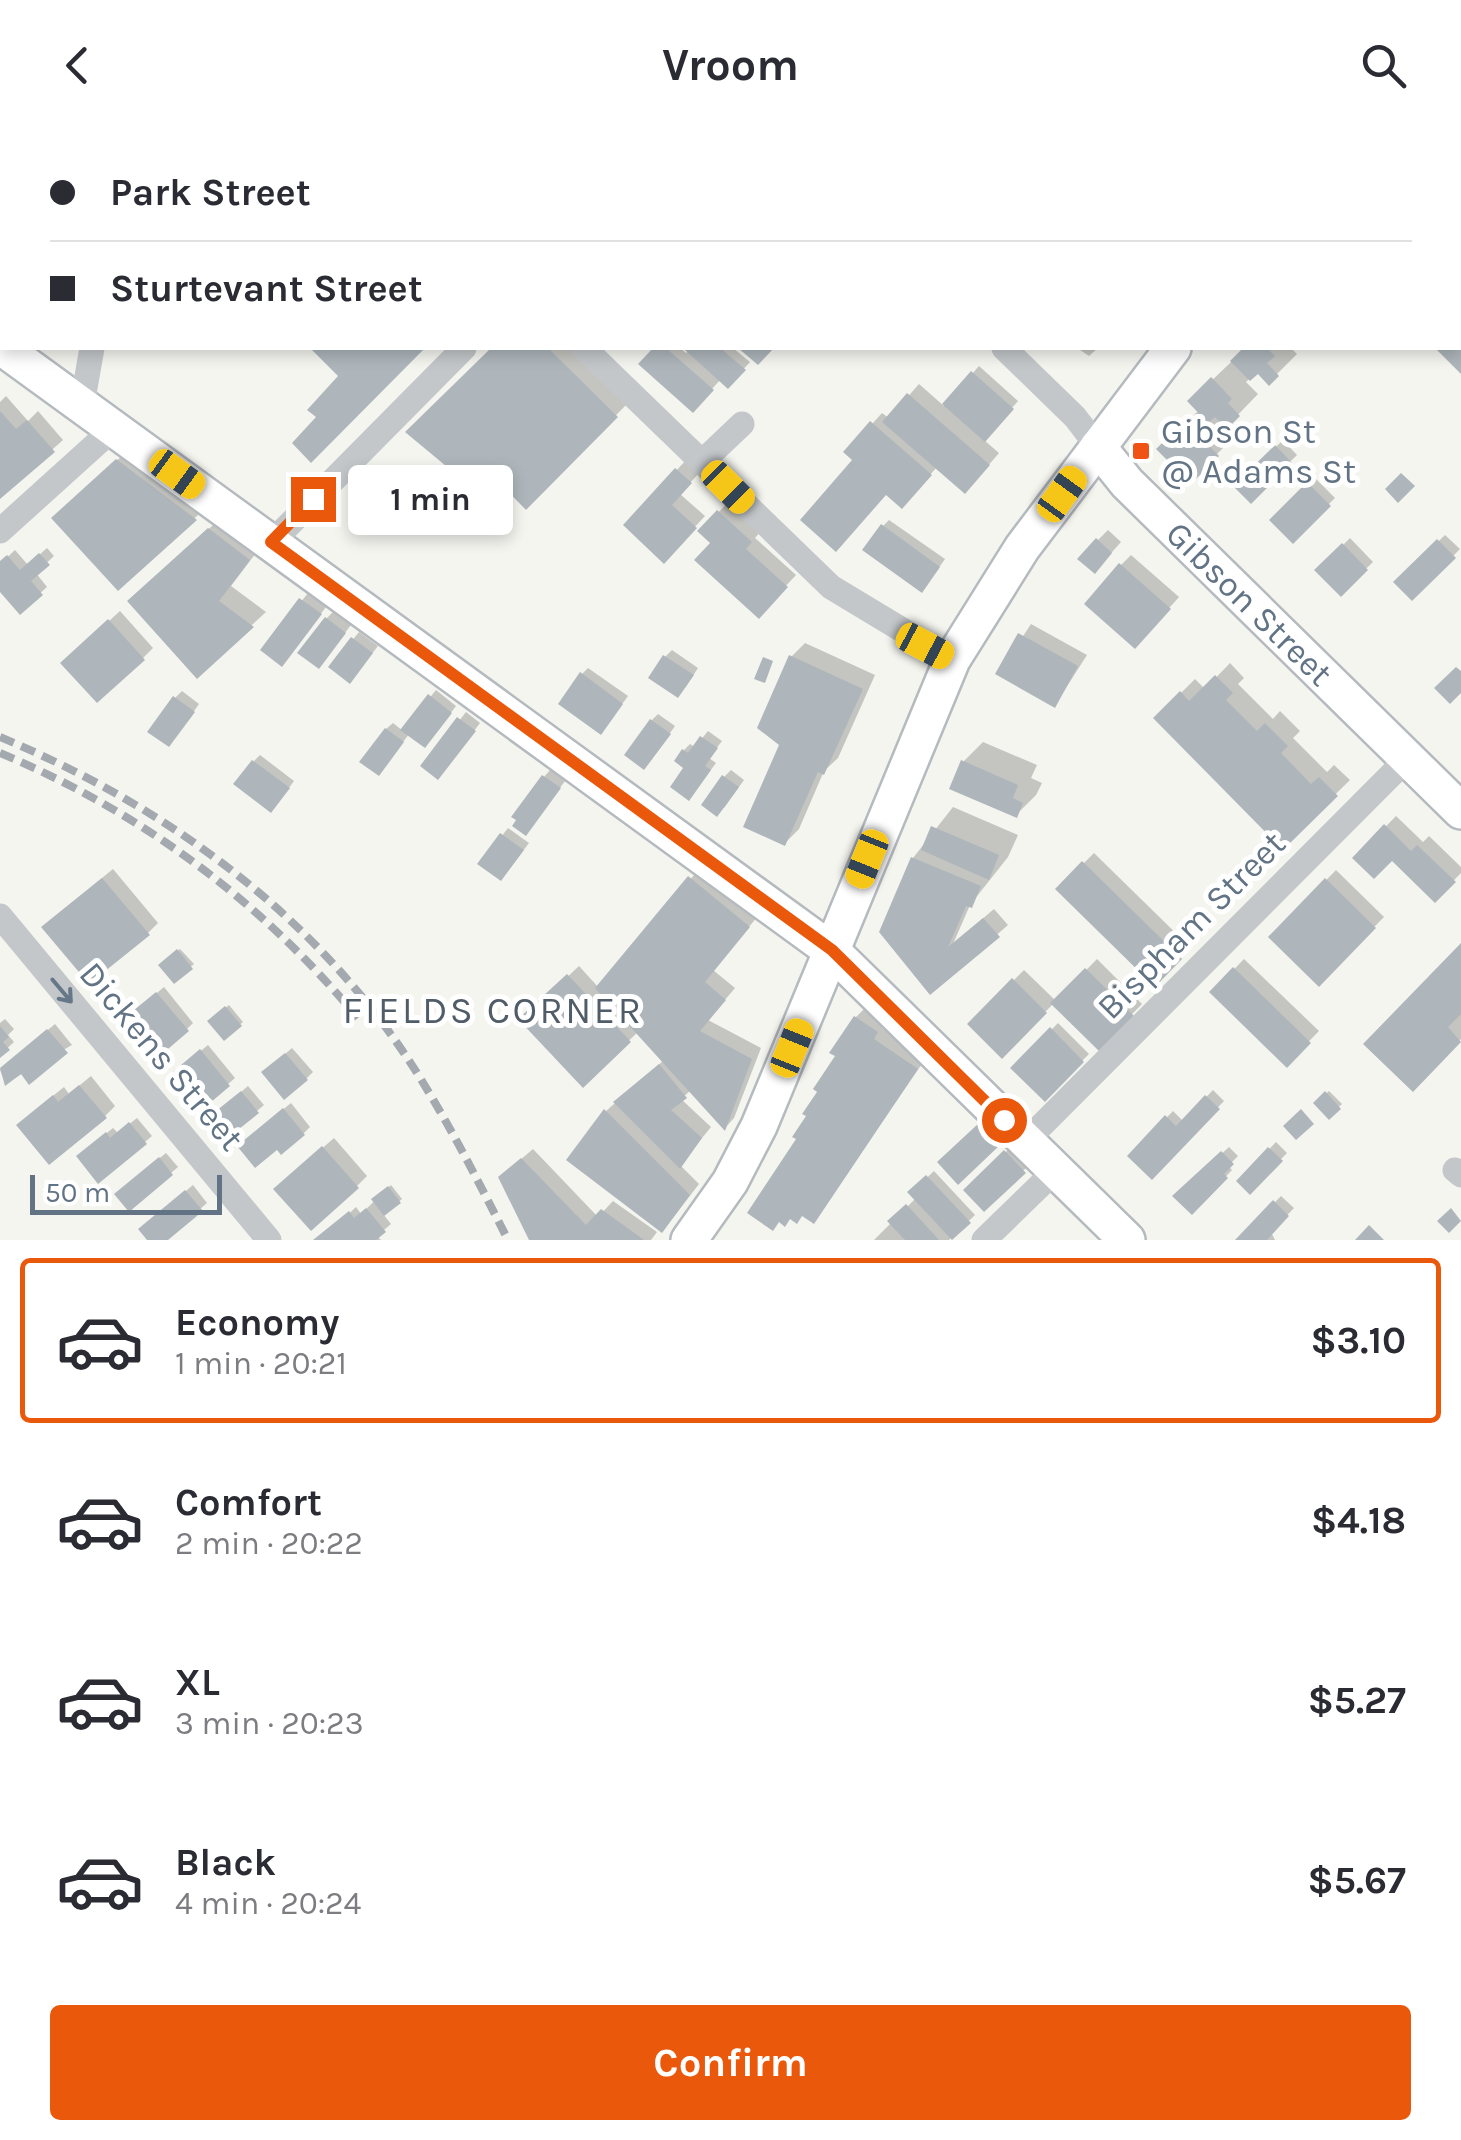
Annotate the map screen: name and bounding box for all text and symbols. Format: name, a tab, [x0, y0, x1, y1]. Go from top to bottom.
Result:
icon: back	[50, 38, 105, 93]
icon: search	[1356, 38, 1411, 93]
text: Vroom	[662, 39, 799, 91]
text: Park Street	[110, 170, 311, 215]
text: Sturtevant Street	[110, 266, 423, 311]
place label: Gibson St @ Adams St	[1161, 411, 1356, 492]
marker: Gibson St @ Adams St	[1130, 440, 1152, 462]
car	[144, 444, 210, 504]
car	[696, 455, 760, 519]
car	[1032, 461, 1092, 527]
callout: 1 min	[348, 464, 513, 534]
route end	[291, 477, 336, 522]
text: 1 min	[390, 481, 471, 518]
street label: Gibson Street	[1157, 513, 1341, 694]
car	[891, 619, 959, 673]
street label: Bispham Street	[1089, 823, 1294, 1028]
car	[842, 826, 892, 892]
street label: Dickens Street	[71, 954, 252, 1159]
one-way arrow	[51, 978, 73, 1004]
district label: FIELDS CORNER	[343, 988, 643, 1033]
car	[767, 1015, 817, 1081]
route start	[982, 1098, 1027, 1143]
scale bar	[30, 1170, 222, 1214]
text: 50 m	[45, 1176, 110, 1209]
icon: car	[55, 1296, 145, 1386]
text: Economy	[175, 1300, 339, 1345]
text: $3.10	[1310, 1318, 1406, 1363]
text: 1 min · 20:21	[175, 1345, 347, 1382]
icon: car	[55, 1476, 145, 1566]
text: Comfort	[175, 1480, 322, 1525]
text: $4.18	[1311, 1498, 1406, 1543]
text: 2 min · 20:22	[175, 1525, 363, 1562]
icon: car	[55, 1656, 145, 1746]
text: XL	[175, 1660, 220, 1705]
text: $5.27	[1308, 1678, 1406, 1723]
text: 3 min · 20:23	[175, 1705, 364, 1742]
icon: car	[55, 1836, 145, 1926]
text: Black	[175, 1840, 276, 1885]
text: $5.67	[1308, 1858, 1406, 1903]
text: 4 min · 20:24	[175, 1885, 362, 1922]
button: Confirm	[50, 2005, 1411, 2120]

